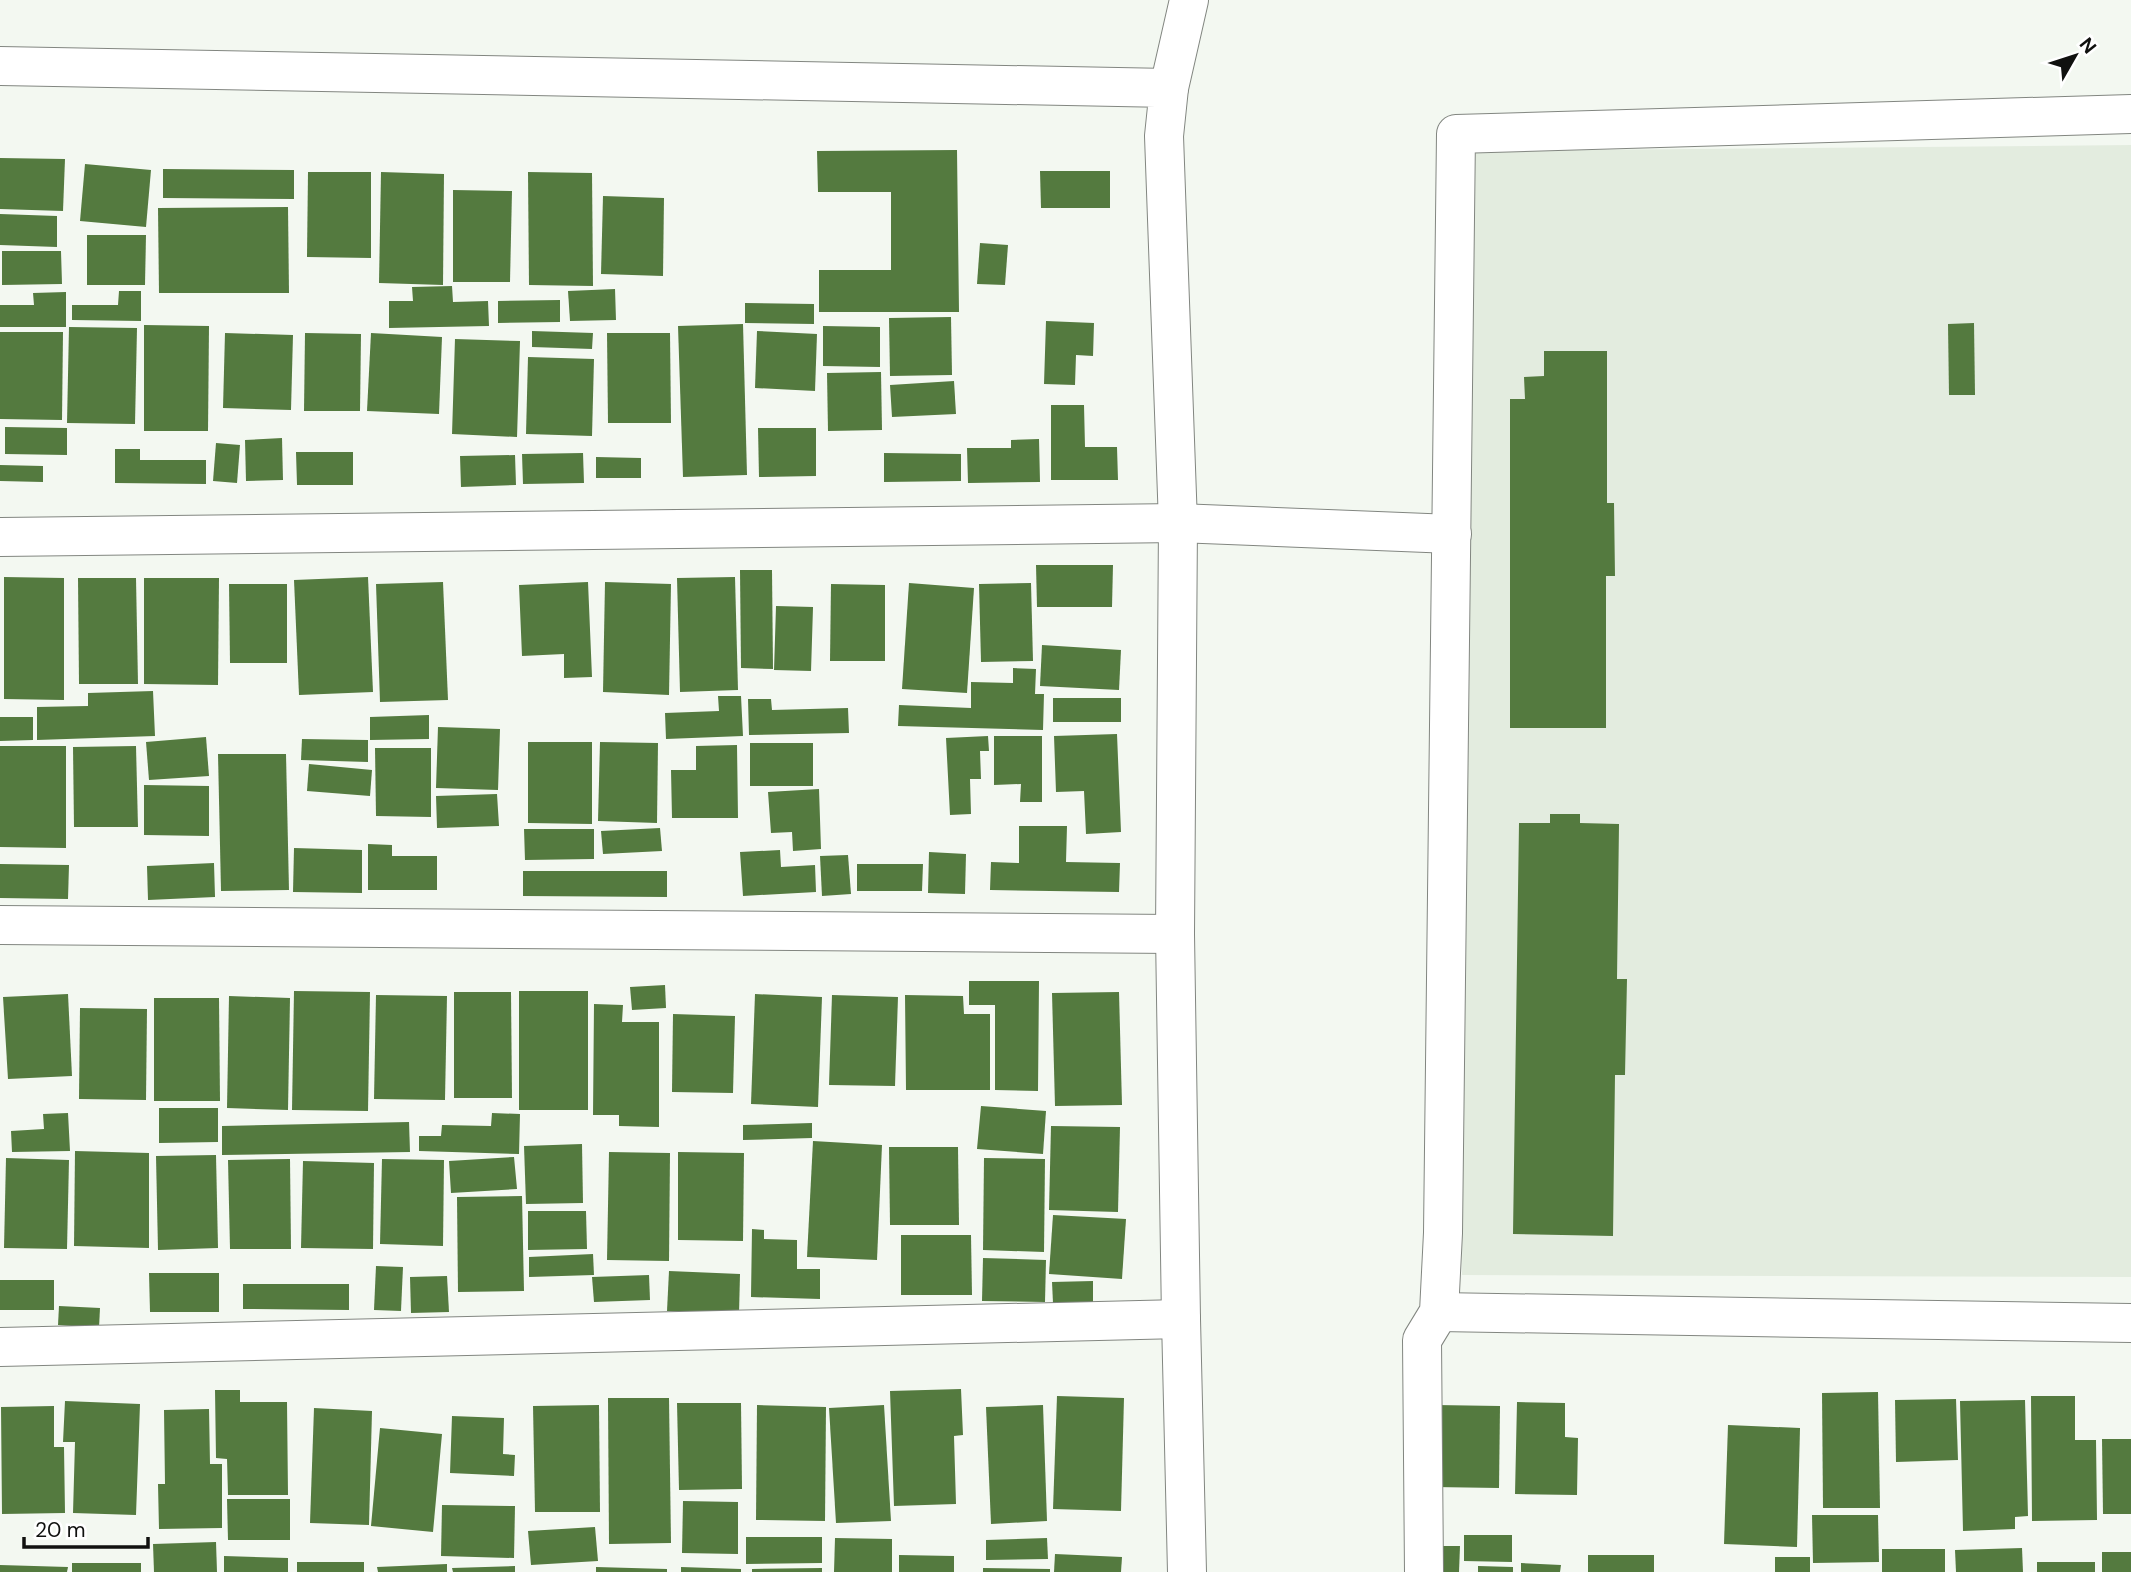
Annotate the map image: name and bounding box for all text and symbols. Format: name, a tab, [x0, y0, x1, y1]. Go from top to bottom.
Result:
north arrow	[2040, 21, 2110, 91]
text: N	[2074, 32, 2102, 59]
scale bar	[24, 1506, 149, 1550]
text: 20 m	[35, 1516, 86, 1544]

